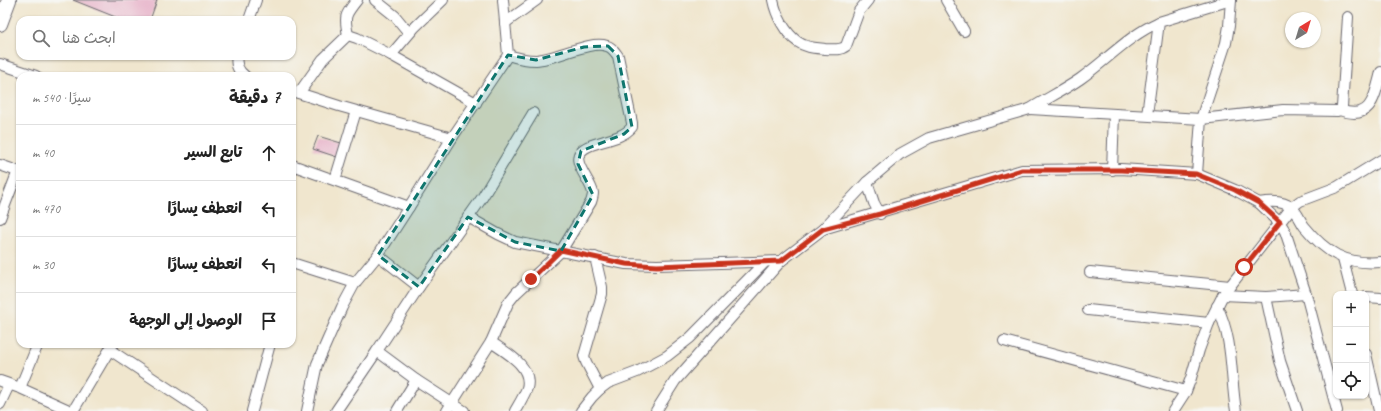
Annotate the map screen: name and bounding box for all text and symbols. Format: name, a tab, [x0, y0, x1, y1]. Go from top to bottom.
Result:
north arrow	[1285, 12, 1321, 48]
search box	[16, 16, 296, 60]
icon: search	[30, 27, 52, 49]
text: ابحث هنا	[62, 29, 116, 48]
text: 7 دقيقة	[229, 87, 280, 108]
text: سيرًا · 540 m	[32, 90, 91, 106]
icon: ahead	[258, 142, 280, 164]
text: تابع السير	[185, 143, 242, 162]
text: 40 m	[32, 145, 54, 161]
icon: left	[258, 198, 280, 220]
text: انعطف يسارًا	[167, 199, 242, 218]
text: 470 m	[32, 201, 60, 217]
icon: left	[258, 254, 280, 276]
text: انعطف يسارًا	[167, 255, 242, 274]
text: 30 m	[32, 257, 54, 273]
route start	[1235, 258, 1253, 276]
route end	[522, 270, 540, 288]
map controls	[1333, 291, 1369, 399]
button: +	[1333, 291, 1369, 327]
icon: arrive	[258, 310, 280, 332]
text: الوصول إلى الوجهة	[129, 311, 242, 330]
button: −	[1333, 327, 1369, 363]
button: locate	[1333, 363, 1369, 399]

